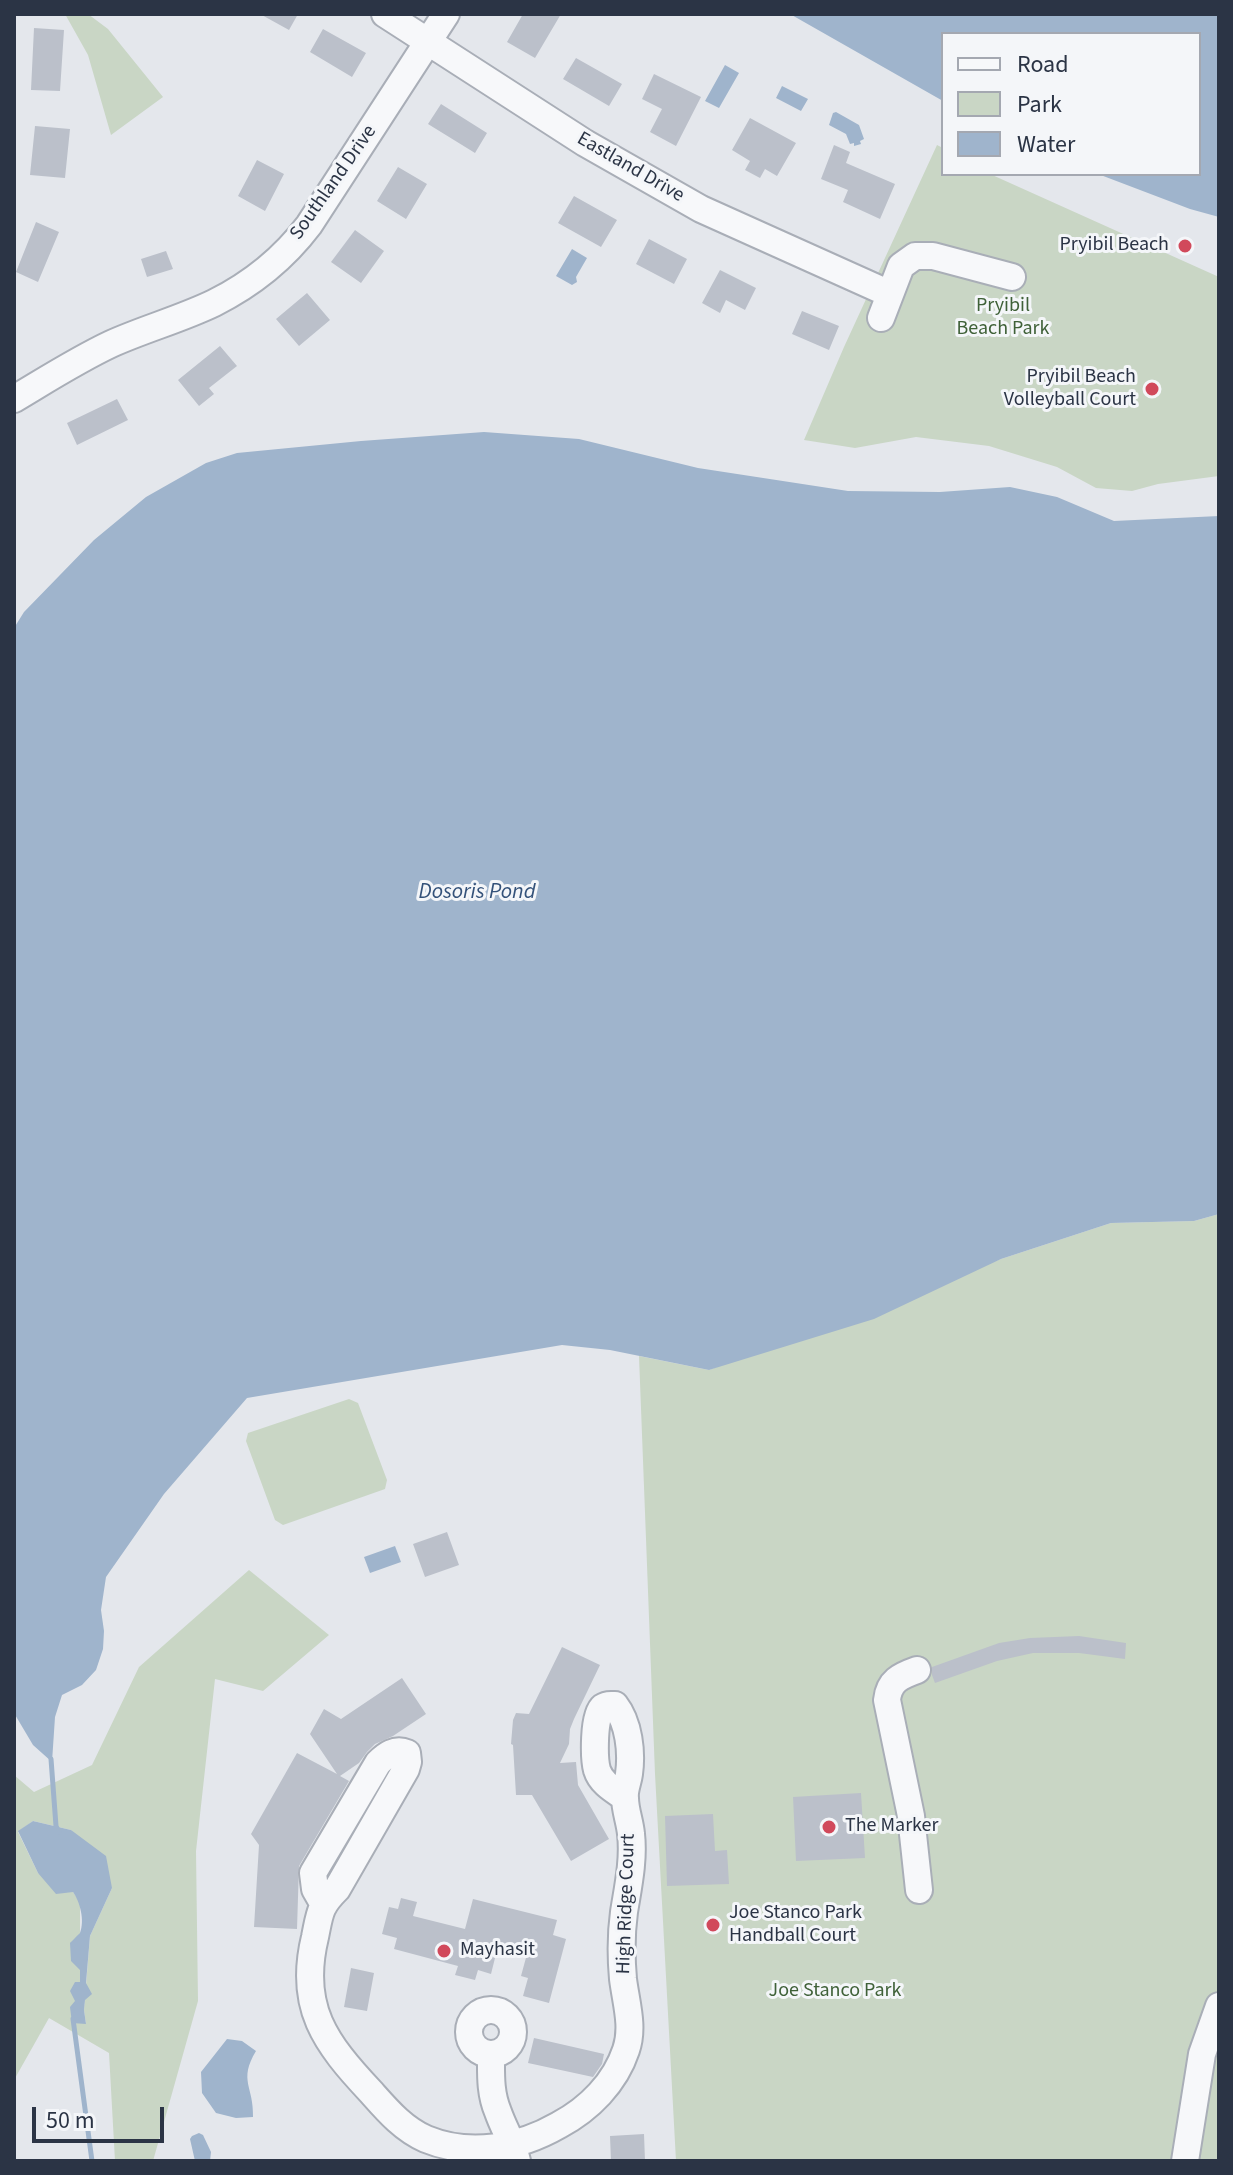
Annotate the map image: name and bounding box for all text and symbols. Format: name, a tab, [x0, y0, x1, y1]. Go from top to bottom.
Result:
legend	[941, 32, 1201, 176]
text: Road	[1017, 47, 1069, 82]
text: Park	[1017, 87, 1062, 122]
street label: Southland Drive	[286, 121, 382, 245]
text: Water	[1017, 127, 1075, 162]
street label: Eastland Drive	[572, 128, 688, 208]
place label: Pryibil Beach	[1059, 234, 1169, 258]
marker: Pryibil Beach	[1176, 237, 1194, 255]
park label: Pryibil Beach Park	[957, 295, 1049, 342]
place label: Pryibil Beach Volleyball Court	[1004, 366, 1136, 413]
marker: Pryibil Beach Volleyball Court	[1143, 380, 1161, 398]
water label: Dosoris Pond	[419, 880, 535, 906]
place label: The Marker	[845, 1815, 938, 1839]
marker: The Marker	[820, 1818, 838, 1836]
street label: High Ridge Court	[613, 1833, 641, 1975]
place label: Joe Stanco Park Handball Court	[729, 1902, 862, 1949]
marker: Joe Stanco Park Handball Court	[704, 1916, 722, 1934]
place label: Mayhasit	[460, 1939, 535, 1963]
marker: Mayhasit	[435, 1942, 453, 1960]
park label: Joe Stanco Park	[769, 1980, 901, 2004]
scale bar	[36, 2091, 168, 2141]
text: 50 m	[46, 2103, 95, 2138]

